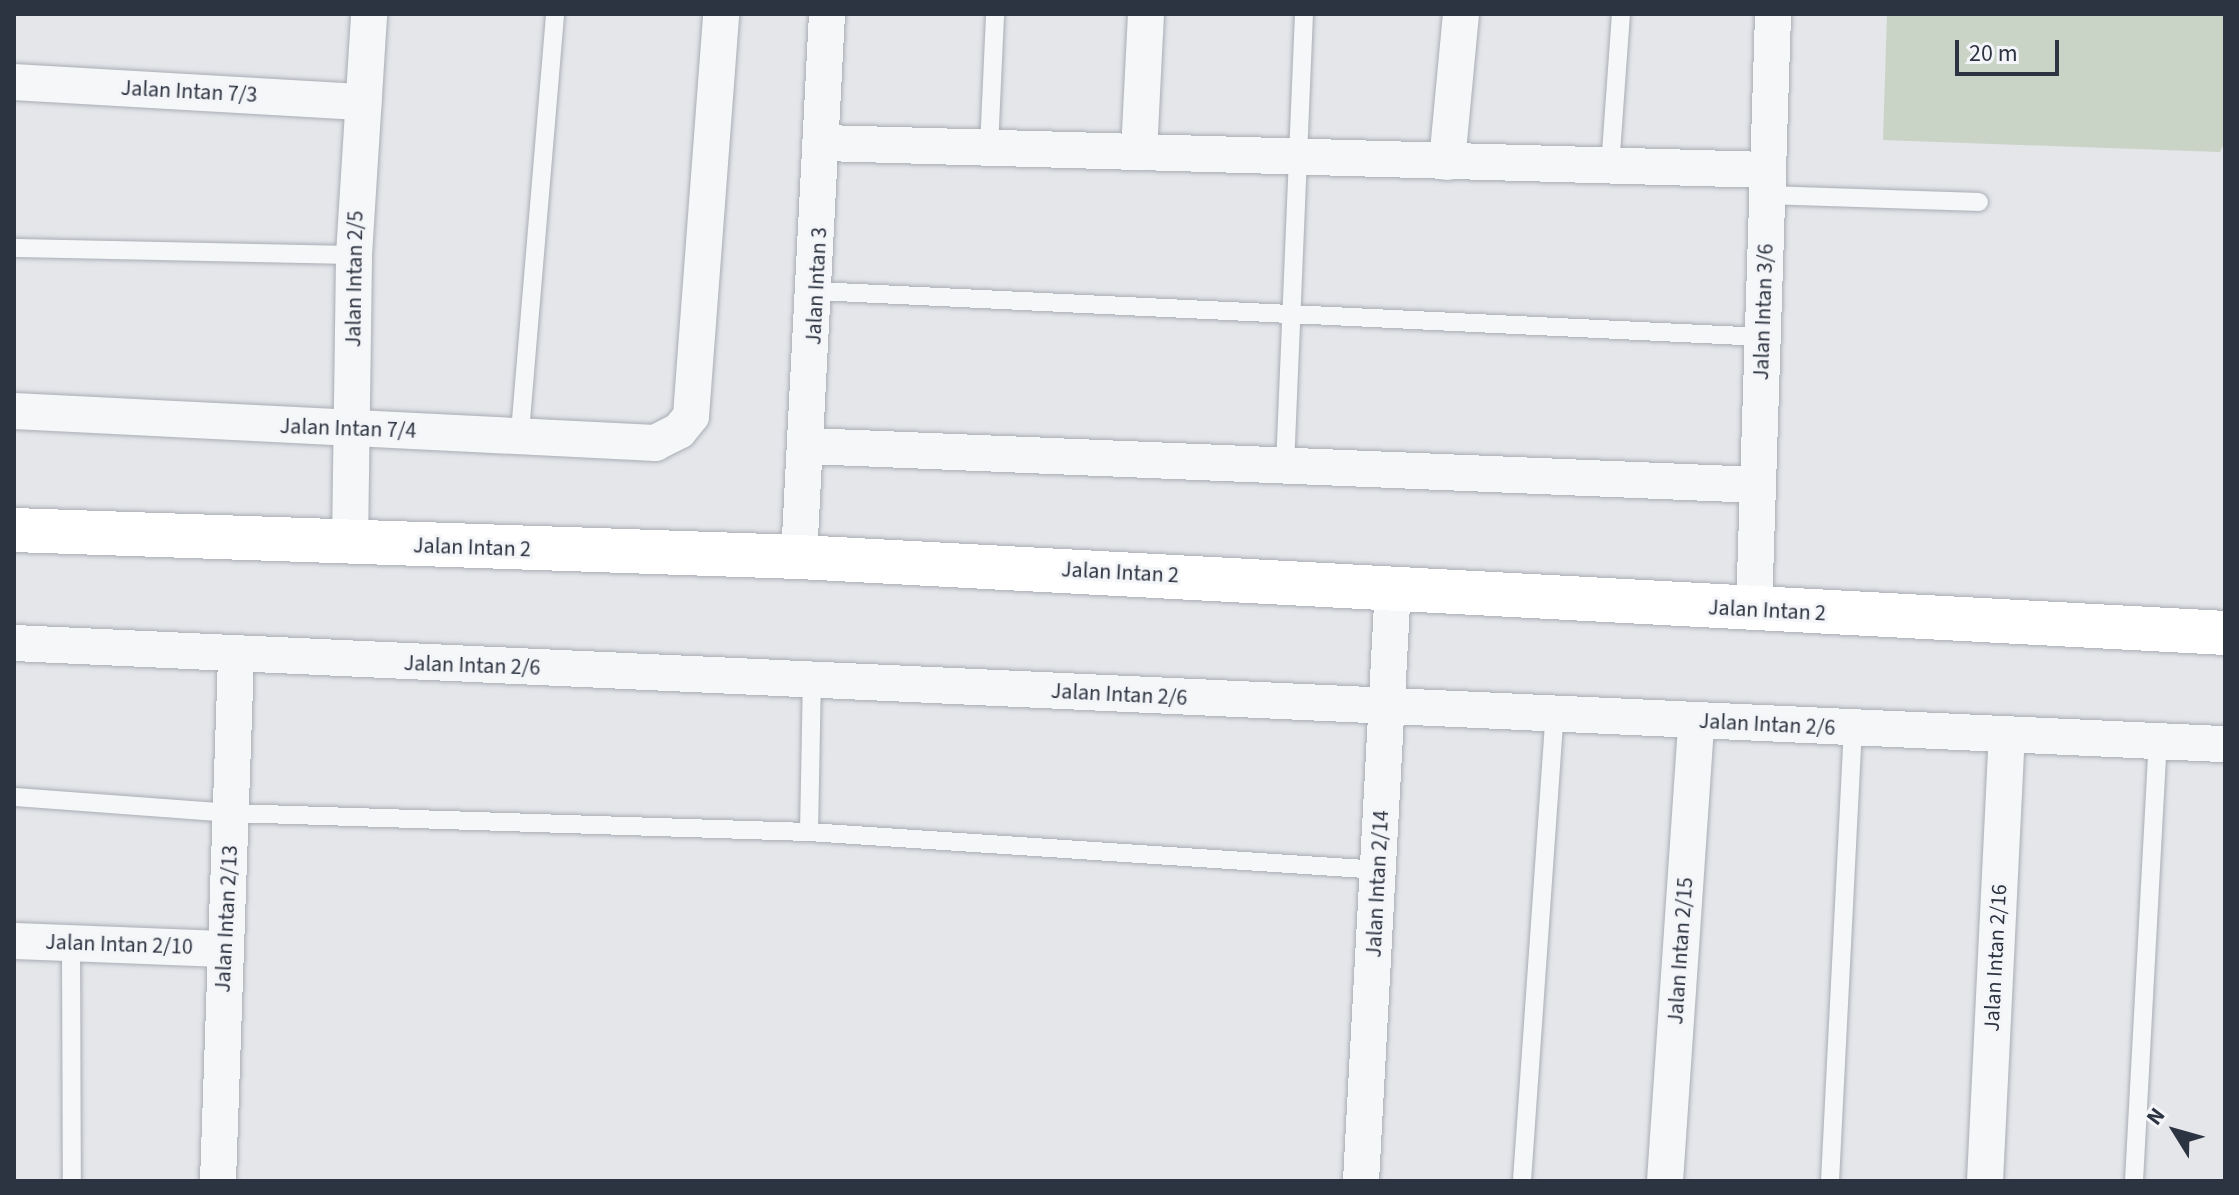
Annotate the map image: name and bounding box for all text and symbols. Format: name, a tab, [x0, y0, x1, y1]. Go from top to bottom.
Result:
scale bar	[1959, 24, 2063, 74]
text: 20 m	[1969, 36, 2018, 71]
street label: Jalan Intan 7/3	[120, 75, 258, 109]
street label: Jalan Intan 2/5	[341, 210, 369, 348]
street label: Jalan Intan 3	[801, 226, 833, 346]
street label: Jalan Intan 3/6	[1748, 243, 1780, 381]
street label: Jalan Intan 7/4	[279, 413, 417, 445]
street label: Jalan Intan 2	[413, 533, 531, 563]
street label: Jalan Intan 2	[1060, 557, 1180, 589]
street label: Jalan Intan 2	[1707, 595, 1827, 627]
street label: Jalan Intan 2/6	[403, 650, 541, 682]
street label: Jalan Intan 2/6	[1050, 678, 1188, 712]
street label: Jalan Intan 2/6	[1698, 708, 1836, 742]
street label: Jalan Intan 2/14	[1361, 810, 1395, 958]
street label: Jalan Intan 2/13	[210, 845, 244, 993]
street label: Jalan Intan 2/15	[1663, 876, 1699, 1026]
street label: Jalan Intan 2/16	[1979, 884, 2013, 1032]
street label: Jalan Intan 2/10	[45, 929, 193, 961]
north arrow	[2135, 1091, 2215, 1171]
text: N	[2139, 1101, 2173, 1132]

